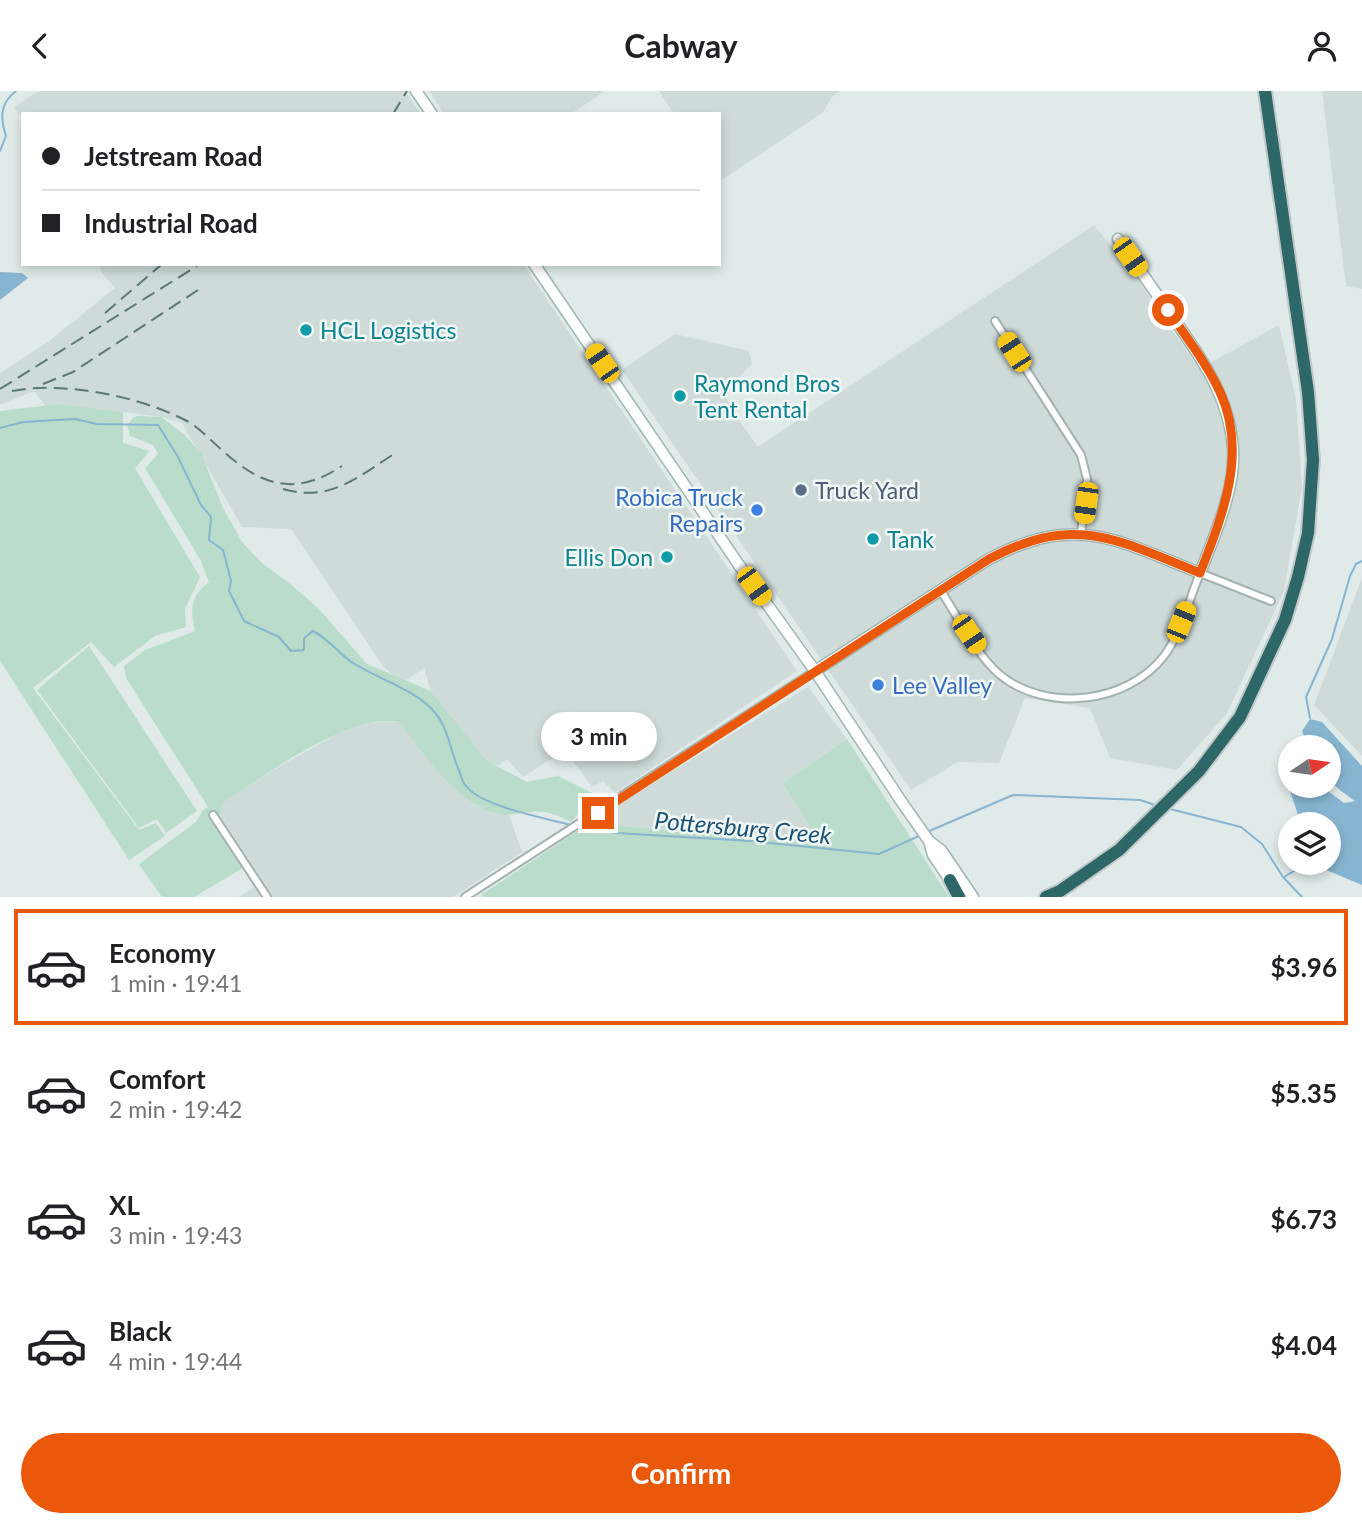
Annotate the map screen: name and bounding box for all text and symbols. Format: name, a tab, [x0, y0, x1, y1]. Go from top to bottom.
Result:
text: Cabway	[624, 26, 738, 65]
icon: back	[21, 27, 59, 65]
icon: person	[1303, 27, 1341, 65]
text: Jetstream Road	[84, 140, 263, 172]
text: Industrial Road	[84, 207, 258, 239]
car	[1110, 234, 1151, 280]
route start	[1152, 294, 1184, 326]
place label: HCL Logistics	[320, 316, 456, 344]
marker: HCL Logistics	[298, 322, 314, 338]
car	[994, 329, 1035, 375]
car	[582, 340, 623, 386]
place label: Raymond Bros Tent Rental	[694, 369, 840, 423]
marker: Raymond Bros Tent Rental	[672, 388, 688, 404]
place label: Truck Yard	[815, 476, 919, 504]
car	[1073, 481, 1100, 525]
marker: Truck Yard	[793, 482, 809, 498]
place label: Robica Truck Repairs	[615, 483, 743, 537]
marker: Robica Truck Repairs	[749, 502, 765, 518]
place label: Tank	[887, 525, 934, 553]
marker: Tank	[865, 531, 881, 547]
place label: Ellis Don	[564, 543, 653, 571]
marker: Ellis Don	[659, 549, 675, 565]
car	[734, 563, 775, 609]
car	[1164, 599, 1199, 645]
car	[949, 611, 990, 657]
place label: Lee Valley	[892, 671, 992, 699]
marker: Lee Valley	[870, 677, 886, 693]
callout: 3 min	[540, 711, 656, 761]
text: 3 min	[570, 722, 628, 750]
north arrow	[1278, 735, 1340, 798]
map controls	[1278, 735, 1341, 875]
route end	[582, 797, 614, 829]
water label: Pottersburg Creek	[653, 805, 833, 849]
button: layers	[1278, 812, 1341, 875]
icon: car	[25, 936, 88, 999]
text: Economy	[109, 937, 215, 969]
text: $3.96	[1271, 951, 1337, 983]
text: 1 min · 19:41	[109, 969, 242, 997]
icon: car	[25, 1062, 88, 1125]
text: Comfort	[109, 1063, 206, 1095]
text: $5.35	[1271, 1077, 1337, 1109]
text: 2 min · 19:42	[109, 1095, 242, 1123]
icon: car	[25, 1188, 88, 1251]
text: XL	[109, 1189, 140, 1221]
text: $6.73	[1271, 1203, 1337, 1235]
text: 3 min · 19:43	[109, 1221, 242, 1249]
icon: car	[25, 1314, 88, 1377]
text: Black	[109, 1315, 172, 1347]
text: $4.04	[1271, 1329, 1337, 1361]
text: 4 min · 19:44	[109, 1347, 242, 1375]
button: Confirm	[21, 1433, 1341, 1513]

